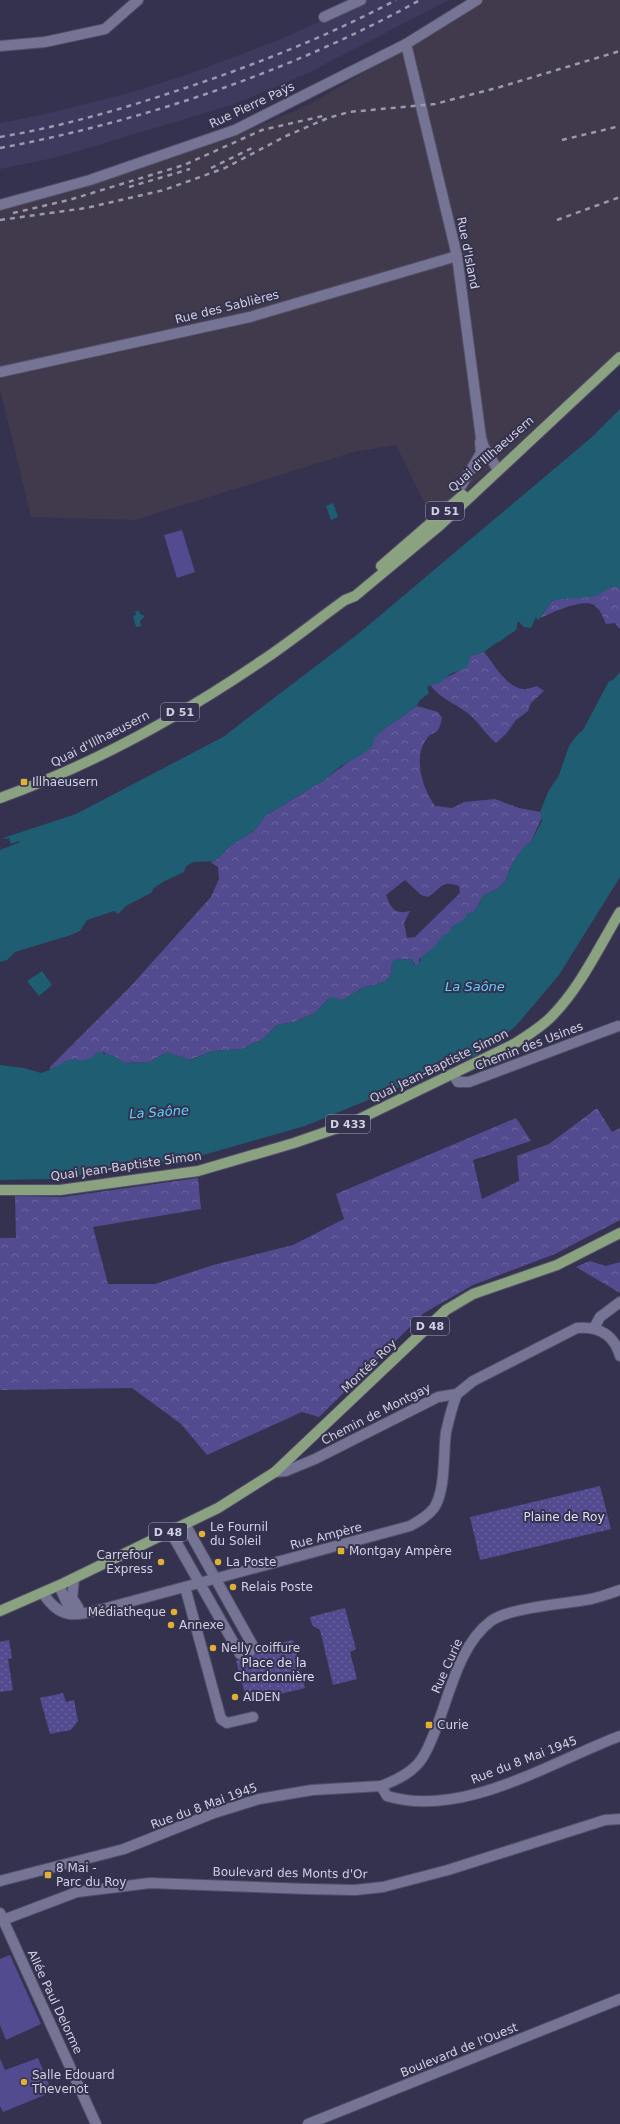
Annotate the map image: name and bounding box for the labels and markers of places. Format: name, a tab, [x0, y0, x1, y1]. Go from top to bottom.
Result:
place label: Illhaeusern	[32, 775, 98, 789]
marker: Illhaeusern	[19, 777, 29, 787]
place label: Le Fournil du Soleil	[210, 1520, 268, 1548]
marker: Le Fournil du Soleil	[197, 1529, 207, 1539]
place label: Montgay Ampère	[349, 1544, 452, 1558]
marker: Montgay Ampère	[336, 1546, 346, 1556]
place label: Carrefour Express	[96, 1548, 153, 1576]
place label: La Poste	[226, 1555, 276, 1569]
marker: Carrefour Express	[156, 1557, 166, 1567]
marker: La Poste	[213, 1557, 223, 1567]
place label: Relais Poste	[241, 1580, 313, 1594]
marker: Relais Poste	[228, 1582, 238, 1592]
place label: Médiatheque	[88, 1605, 166, 1619]
marker: Médiatheque	[169, 1607, 179, 1617]
place label: Annexe	[179, 1618, 224, 1632]
marker: Annexe	[166, 1620, 176, 1630]
place label: Nelly coiffure	[221, 1641, 300, 1655]
marker: Nelly coiffure	[208, 1643, 218, 1653]
place label: AIDEN	[243, 1690, 281, 1704]
marker: AIDEN	[230, 1692, 240, 1702]
place label: Curie	[437, 1718, 469, 1732]
marker: Curie	[424, 1720, 434, 1730]
place label: 8 Mai - Parc du Roy	[56, 1861, 126, 1889]
marker: 8 Mai - Parc du Roy	[43, 1870, 53, 1880]
place label: Salle Edouard Thevenot	[31, 2068, 115, 2096]
marker: Salle Edouard Thevenot	[19, 2077, 29, 2087]

